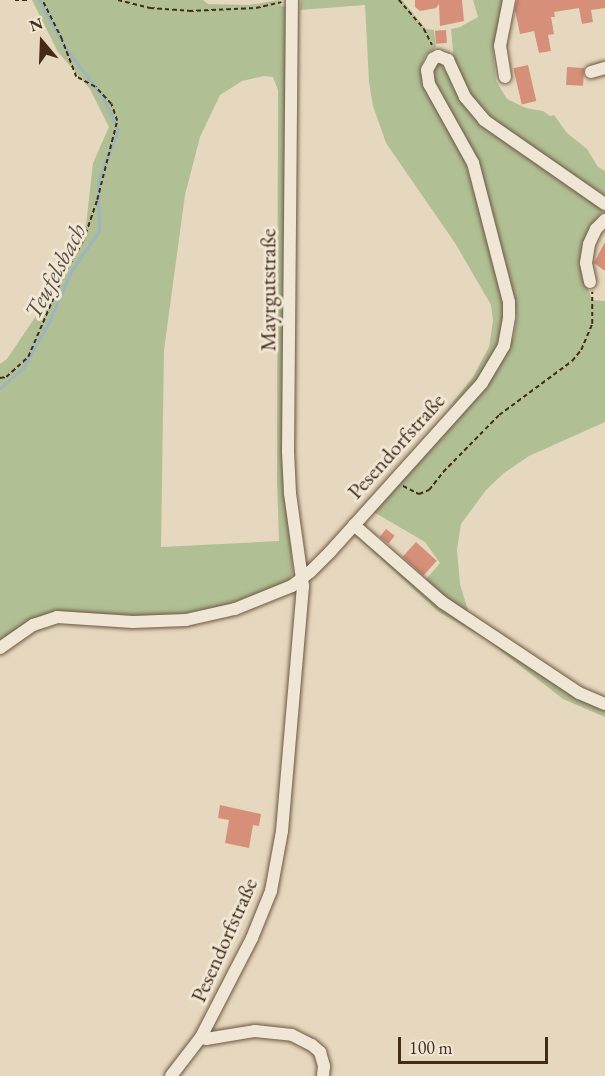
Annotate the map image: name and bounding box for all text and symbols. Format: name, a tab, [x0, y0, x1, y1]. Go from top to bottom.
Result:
north arrow	[12, 12, 72, 72]
text: N	[26, 12, 46, 37]
water label: Teufelsbach	[18, 219, 92, 323]
street label: Mayrgutstraße	[255, 229, 281, 351]
street label: Pesendorfstraße	[342, 388, 450, 504]
street label: Pesendorfstraße	[185, 874, 263, 1006]
scale bar	[401, 1025, 551, 1063]
text: 100 m	[409, 1036, 453, 1059]

